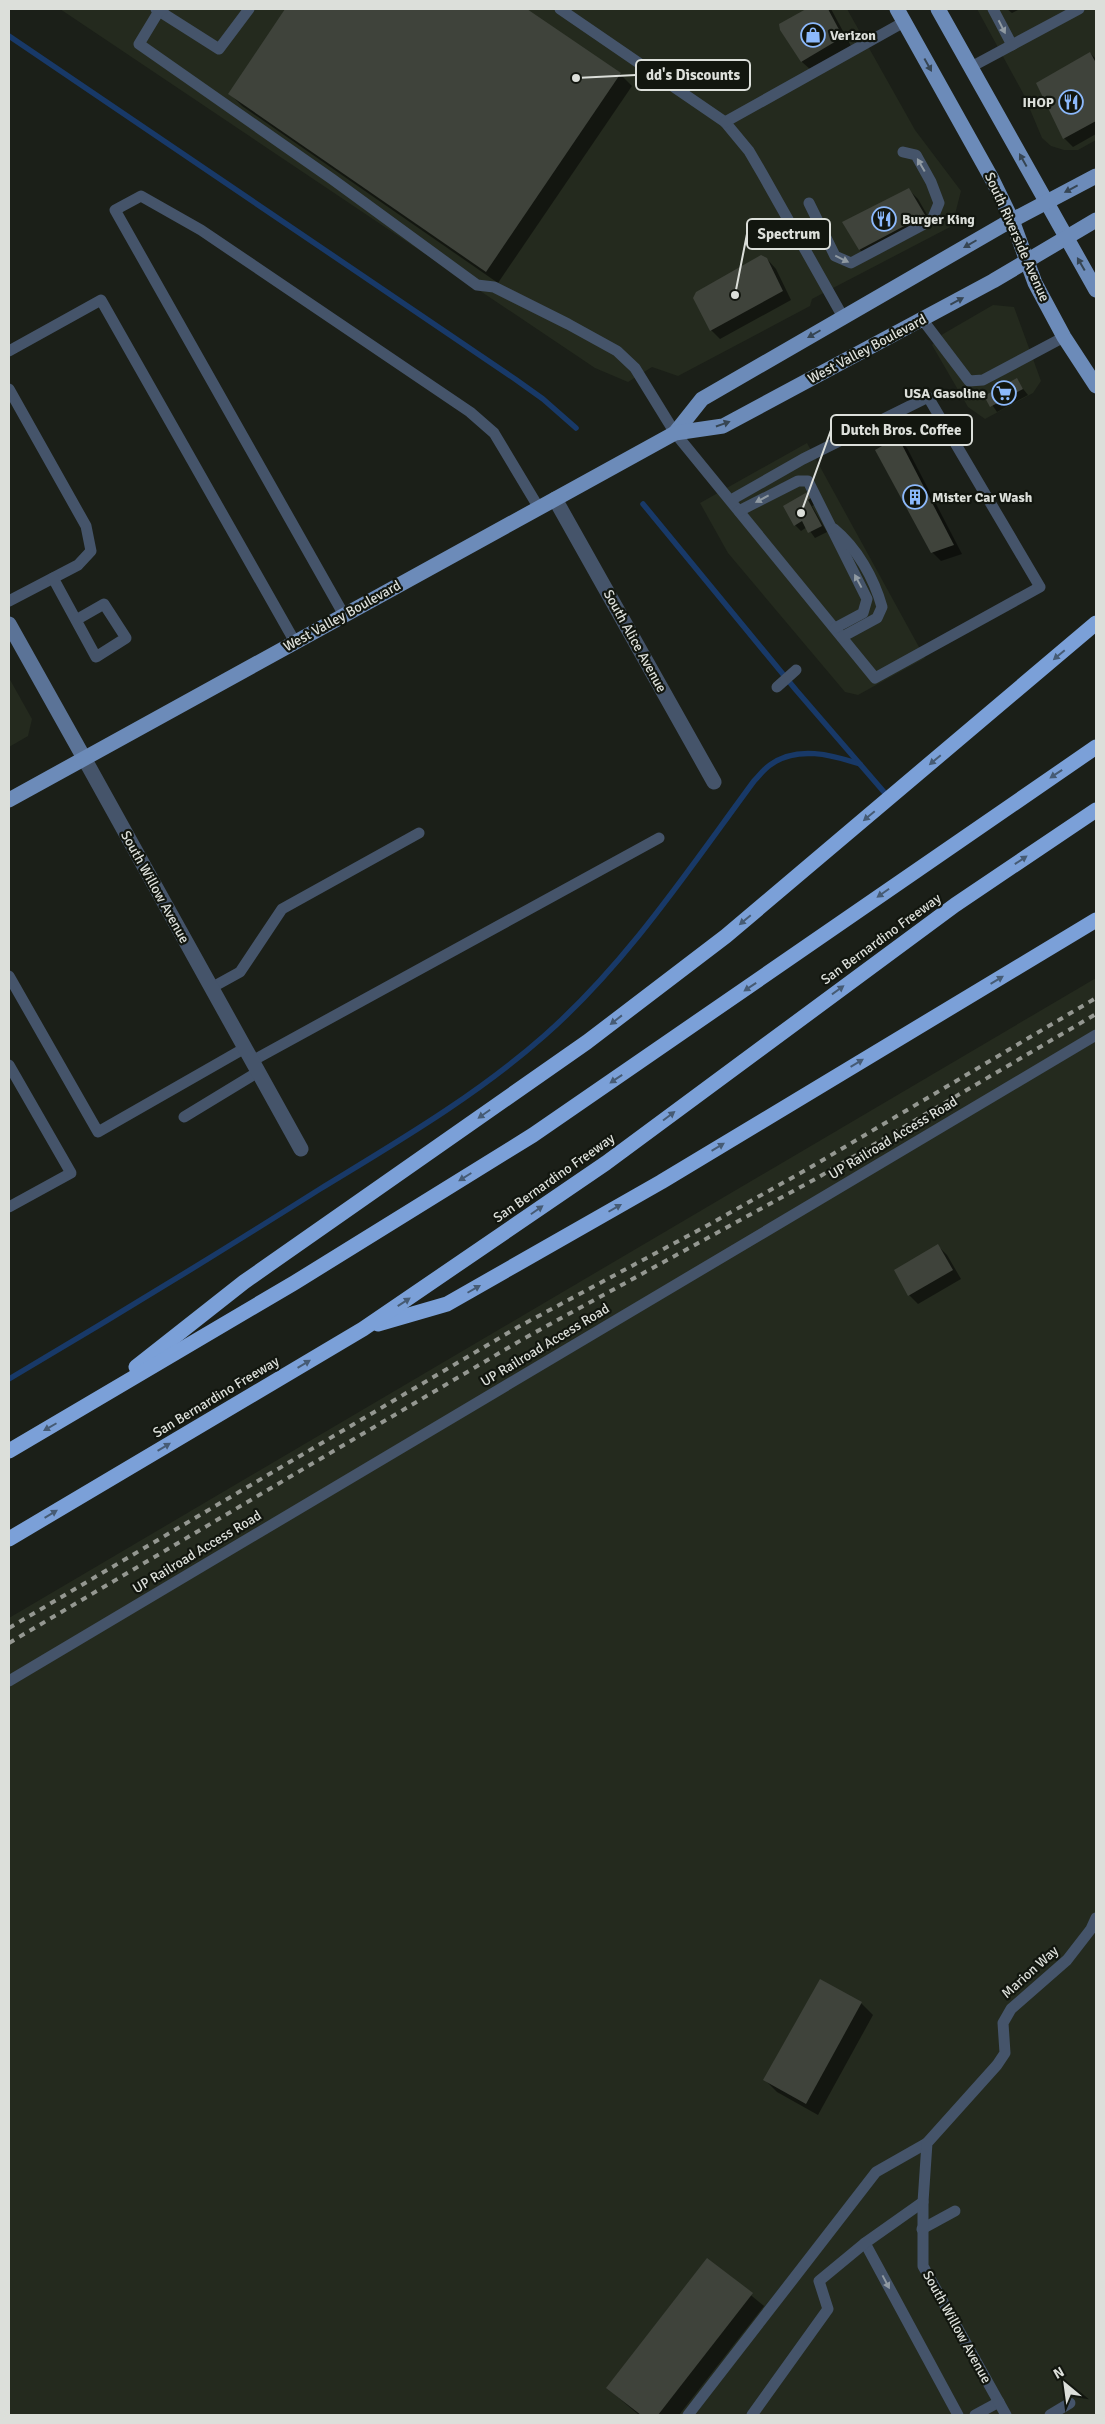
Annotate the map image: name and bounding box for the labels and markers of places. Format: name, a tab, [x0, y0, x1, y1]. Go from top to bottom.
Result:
shop icon: Verizon	[800, 22, 826, 48]
place label: Verizon	[830, 27, 876, 44]
callout: dd's Discounts	[636, 60, 750, 90]
restaurant icon: IHOP	[1058, 89, 1084, 115]
place label: IHOP	[1022, 94, 1054, 111]
restaurant icon: Burger King	[871, 206, 897, 232]
place label: Burger King	[902, 211, 975, 228]
callout: Spectrum	[747, 219, 830, 249]
supermarket icon: USA Gasoline	[991, 380, 1017, 406]
place label: USA Gasoline	[904, 385, 986, 402]
callout: Dutch Bros. Coffee	[831, 415, 972, 445]
building icon: Mister Car Wash	[902, 484, 928, 510]
place label: Mister Car Wash	[932, 489, 1033, 506]

